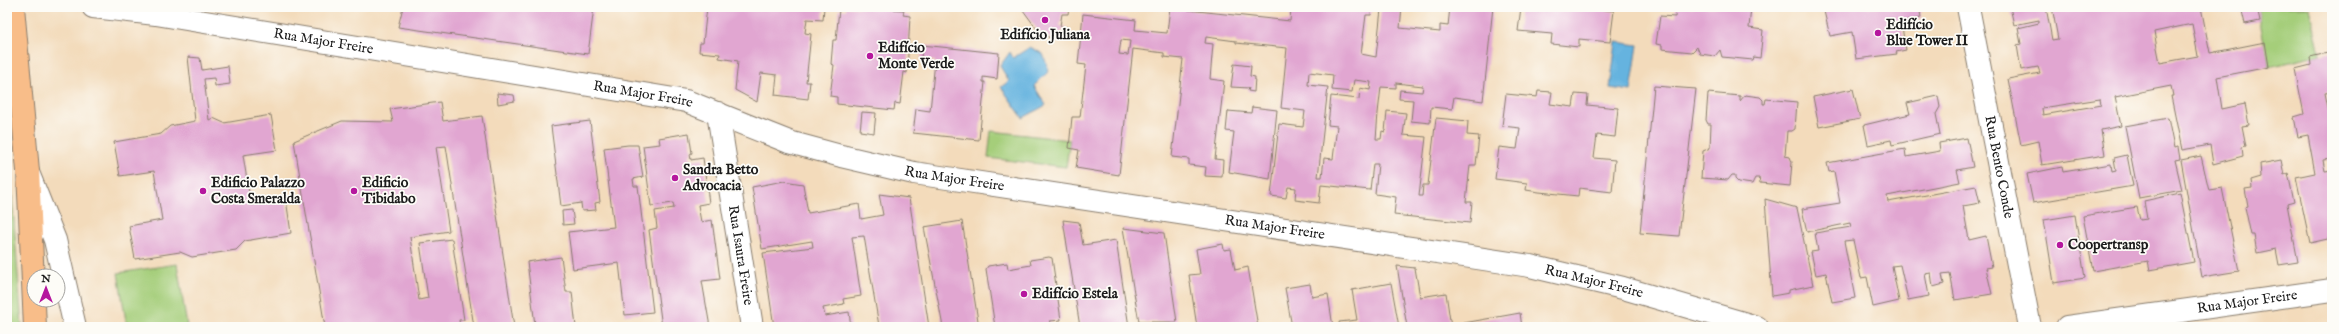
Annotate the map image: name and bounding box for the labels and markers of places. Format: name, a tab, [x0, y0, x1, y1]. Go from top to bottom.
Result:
marker: Edifício Juliana	[1040, 15, 1050, 25]
place label: Edifício Blue Tower II	[1886, 16, 1968, 50]
place label: Edifício Juliana	[1000, 26, 1091, 44]
marker: Edifício Blue Tower II	[1873, 28, 1883, 38]
place label: Edifício Monte Verde	[878, 39, 955, 73]
marker: Edifício Monte Verde	[865, 51, 875, 61]
place label: Sandra Betto Advocacia	[682, 161, 759, 195]
marker: Sandra Betto Advocacia	[670, 173, 680, 183]
place label: Edificio Palazzo Costa Smeralda	[211, 174, 305, 208]
place label: Edificio Tibidabo	[361, 174, 416, 208]
marker: Edificio Palazzo Costa Smeralda	[198, 186, 208, 196]
marker: Edificio Tibidabo	[349, 186, 359, 196]
place label: Coopertransp	[2068, 236, 2149, 254]
marker: Coopertransp	[2055, 240, 2065, 250]
place label: Edifício Estela	[1032, 285, 1119, 303]
marker: Edifício Estela	[1019, 289, 1029, 299]

